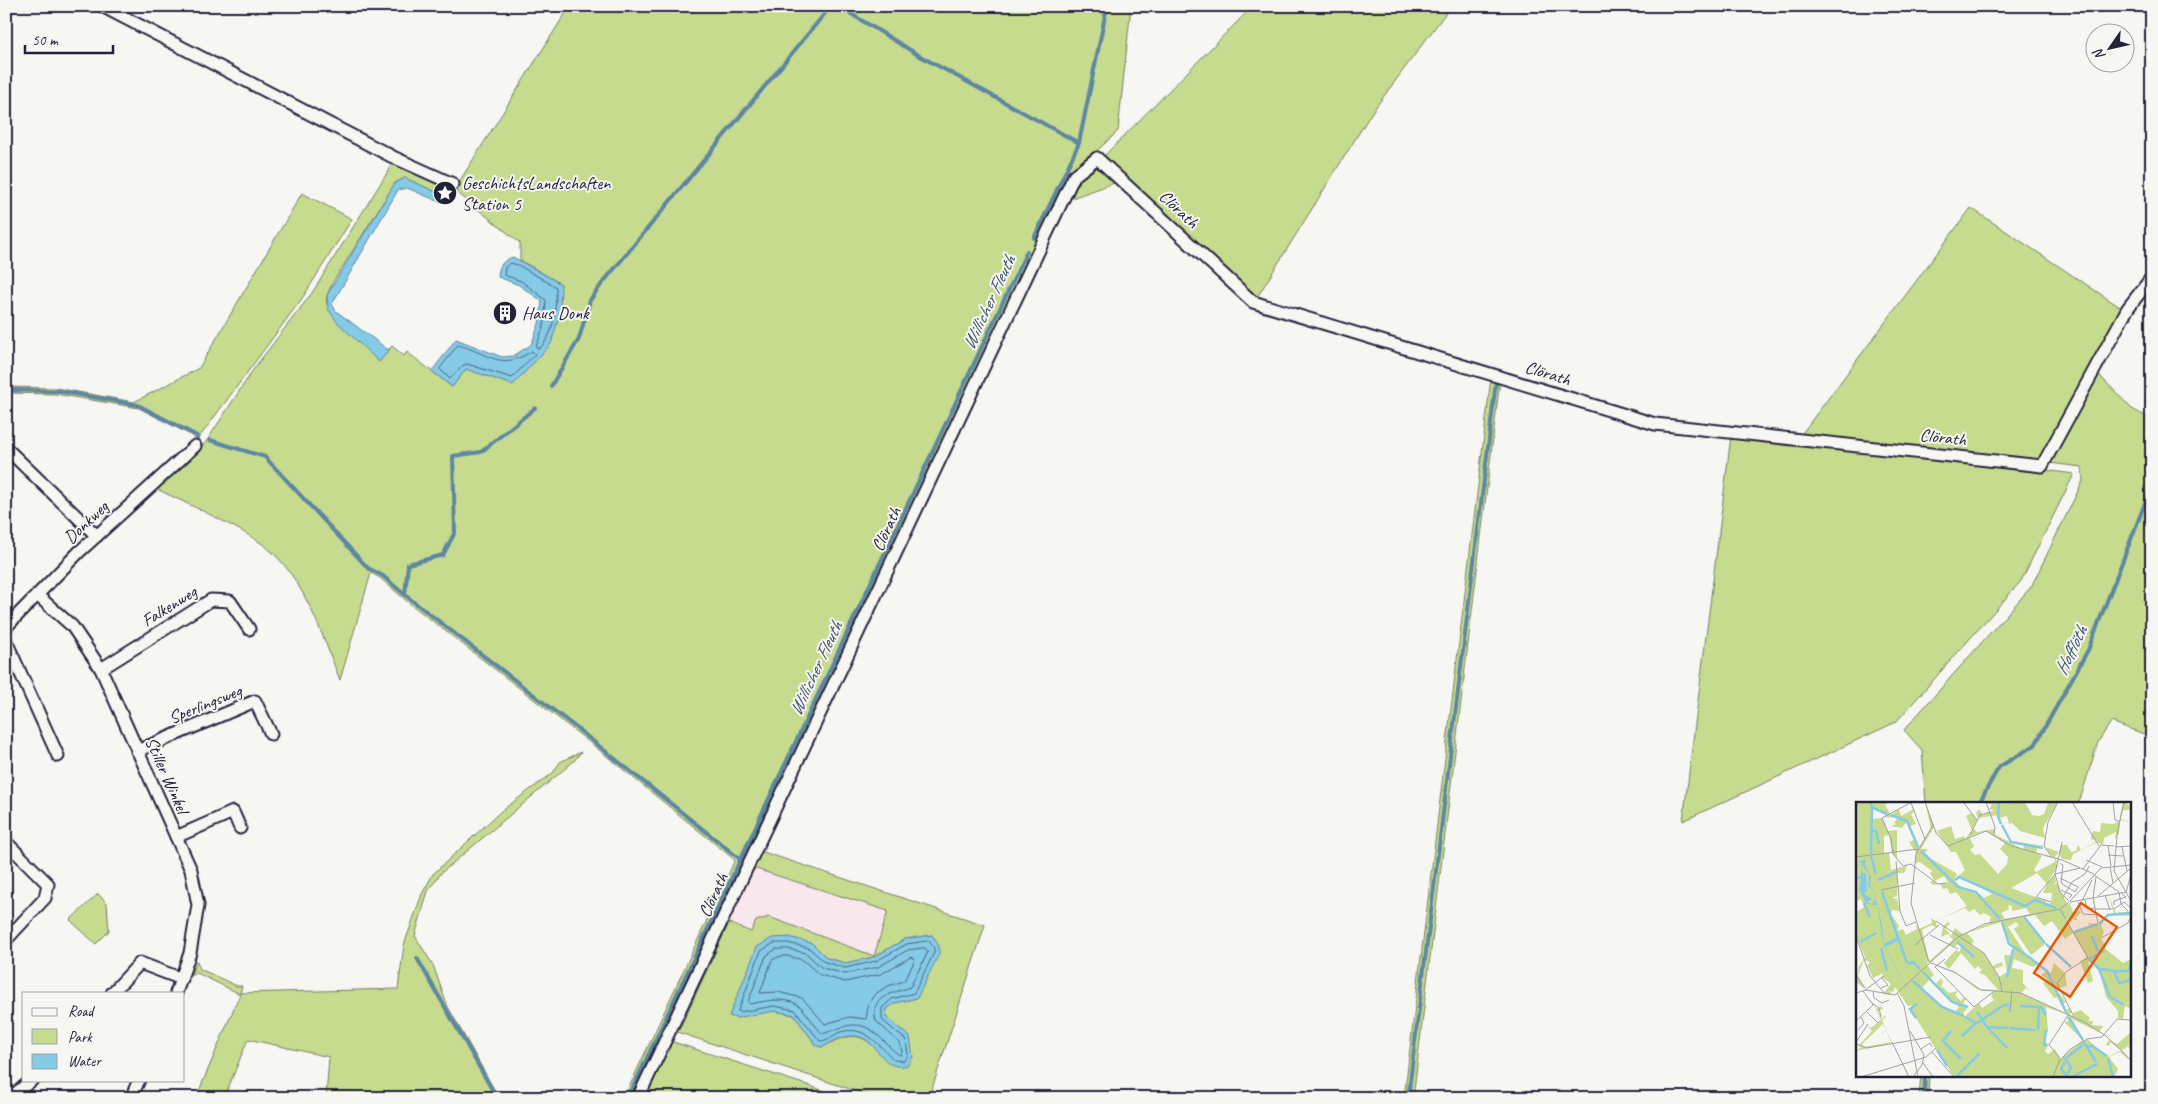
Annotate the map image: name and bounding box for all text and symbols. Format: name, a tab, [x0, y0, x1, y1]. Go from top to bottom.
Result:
scale bar	[25, 22, 112, 54]
north arrow	[2086, 22, 2136, 72]
text: 50 m	[32, 31, 59, 50]
text: N	[2089, 45, 2109, 63]
place label: GeschichtsLandschaften Station 5	[462, 172, 611, 215]
place icon: GeschichtsLandschaften Station 5	[432, 180, 458, 206]
street label: Clörath	[1155, 185, 1204, 233]
water label: Willicher Fleuth	[957, 250, 1022, 353]
building icon: Haus Donk	[492, 300, 518, 326]
place label: Haus Donk	[522, 302, 590, 324]
street label: Clörath	[1523, 356, 1574, 391]
street label: Clörath	[1919, 424, 1968, 450]
street label: Donkweg	[59, 495, 114, 548]
street label: Clörath	[866, 503, 906, 555]
street label: Falkenweg	[137, 580, 202, 631]
water label: Willicher Fleuth	[784, 616, 849, 719]
water label: Hofflöth	[2049, 621, 2094, 679]
street label: Sperlingsweg	[165, 679, 246, 729]
street label: Stiller Winkel	[140, 733, 195, 819]
inset map	[1856, 802, 2130, 1076]
street label: Clörath	[693, 869, 733, 921]
legend	[22, 992, 185, 1082]
text: Road	[68, 1002, 95, 1021]
text: Park	[68, 1028, 93, 1047]
text: Water	[68, 1052, 102, 1071]

